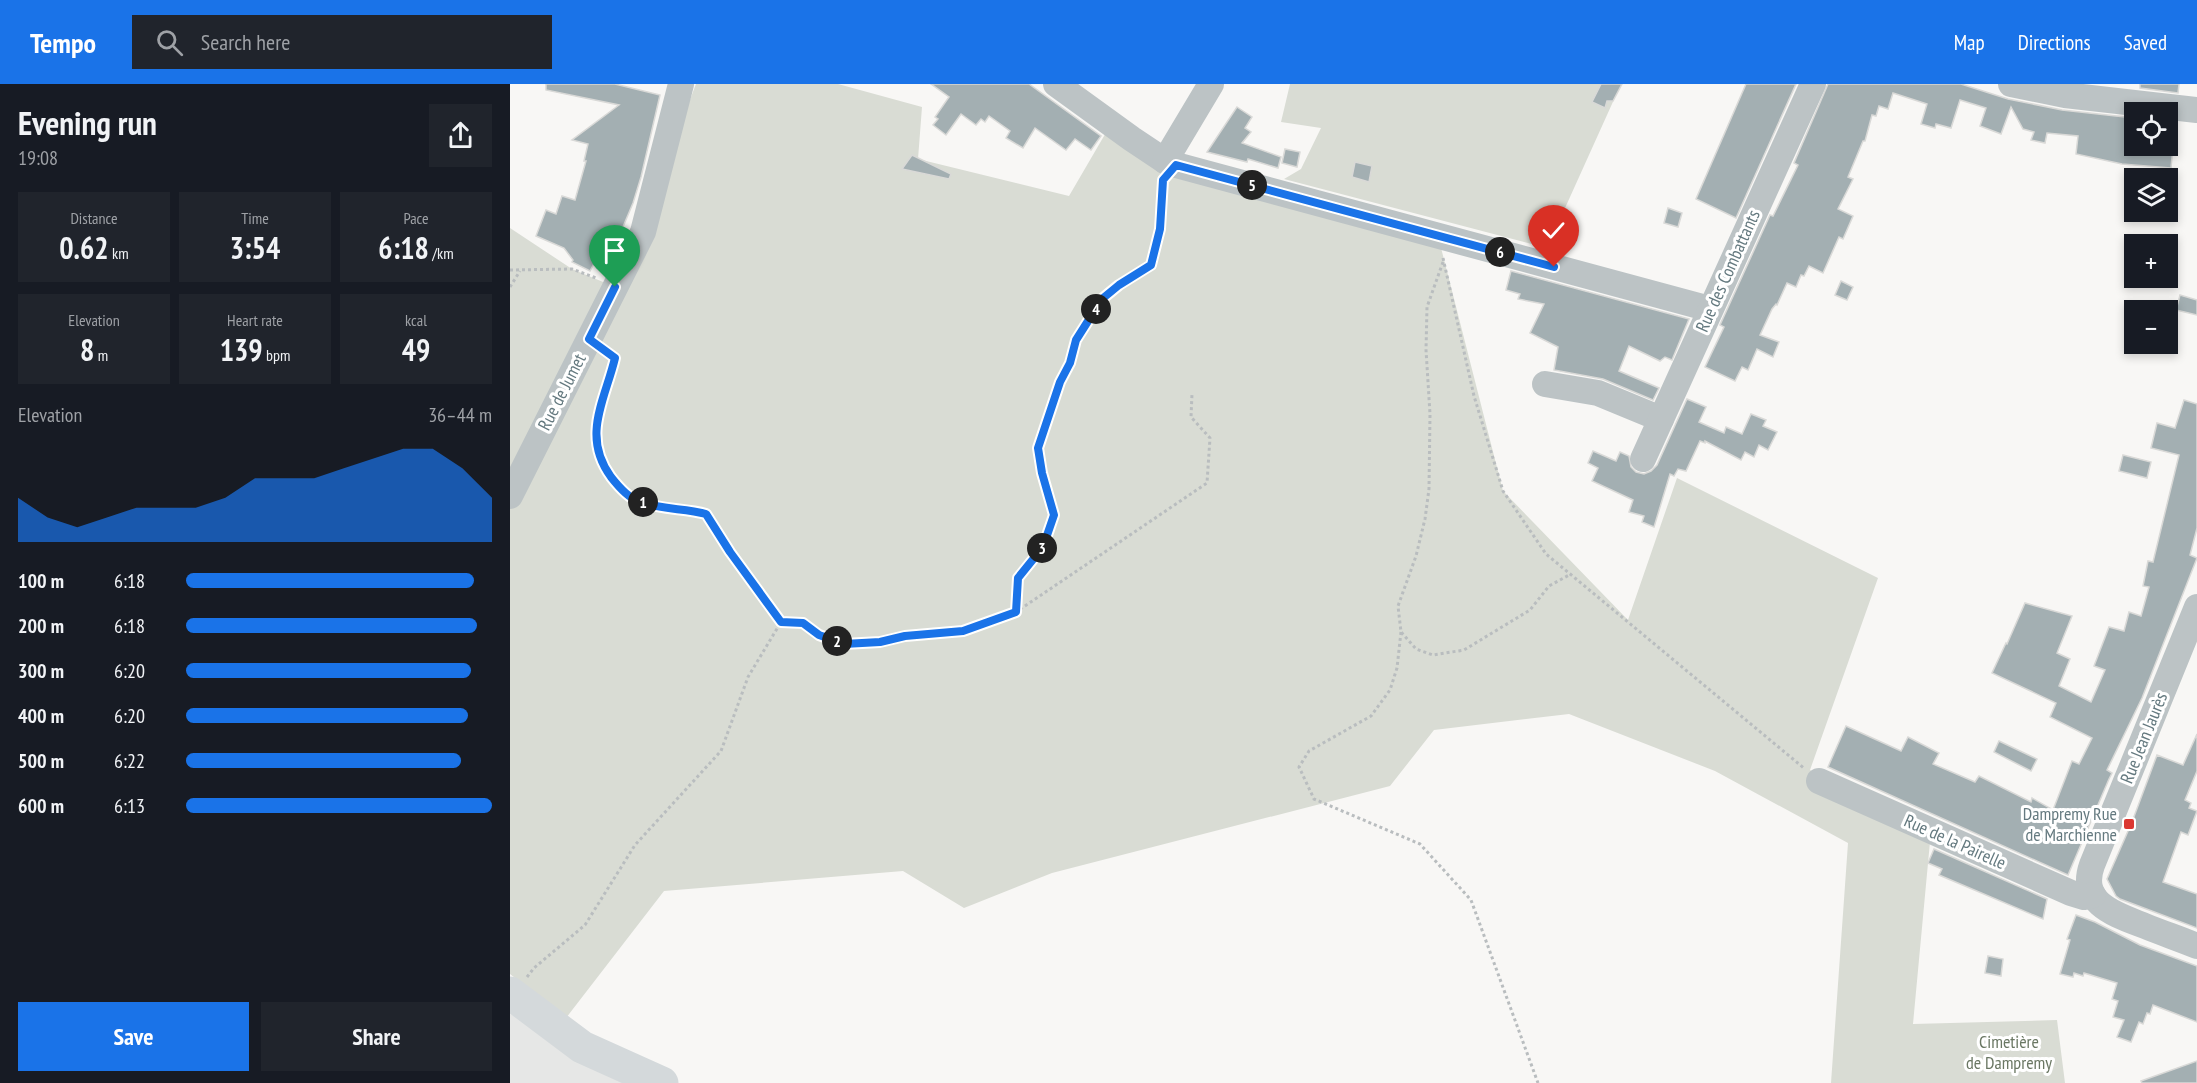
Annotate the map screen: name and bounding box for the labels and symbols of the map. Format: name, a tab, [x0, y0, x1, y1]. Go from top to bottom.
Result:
pin: 5	[1237, 170, 1267, 200]
pin	[1528, 205, 1579, 267]
street label: Rue des Combattants	[1690, 206, 1765, 335]
pin	[589, 225, 640, 287]
pin: 6	[1485, 237, 1515, 267]
pin: 4	[1081, 294, 1111, 324]
street label: Rue de Jumet	[532, 350, 591, 434]
pin: 1	[628, 487, 658, 517]
pin: 3	[1027, 533, 1057, 563]
pin: 2	[822, 626, 852, 656]
street label: Rue Jean Jaurès	[2115, 689, 2172, 787]
place label: Dampremy Rue de Marchienne	[2023, 802, 2117, 846]
street label: Rue de la Pairelle	[1901, 809, 2010, 874]
marker: Dampremy Rue de Marchienne	[2122, 817, 2136, 831]
park label: Cimetière de Dampremy	[1966, 1030, 2052, 1074]

